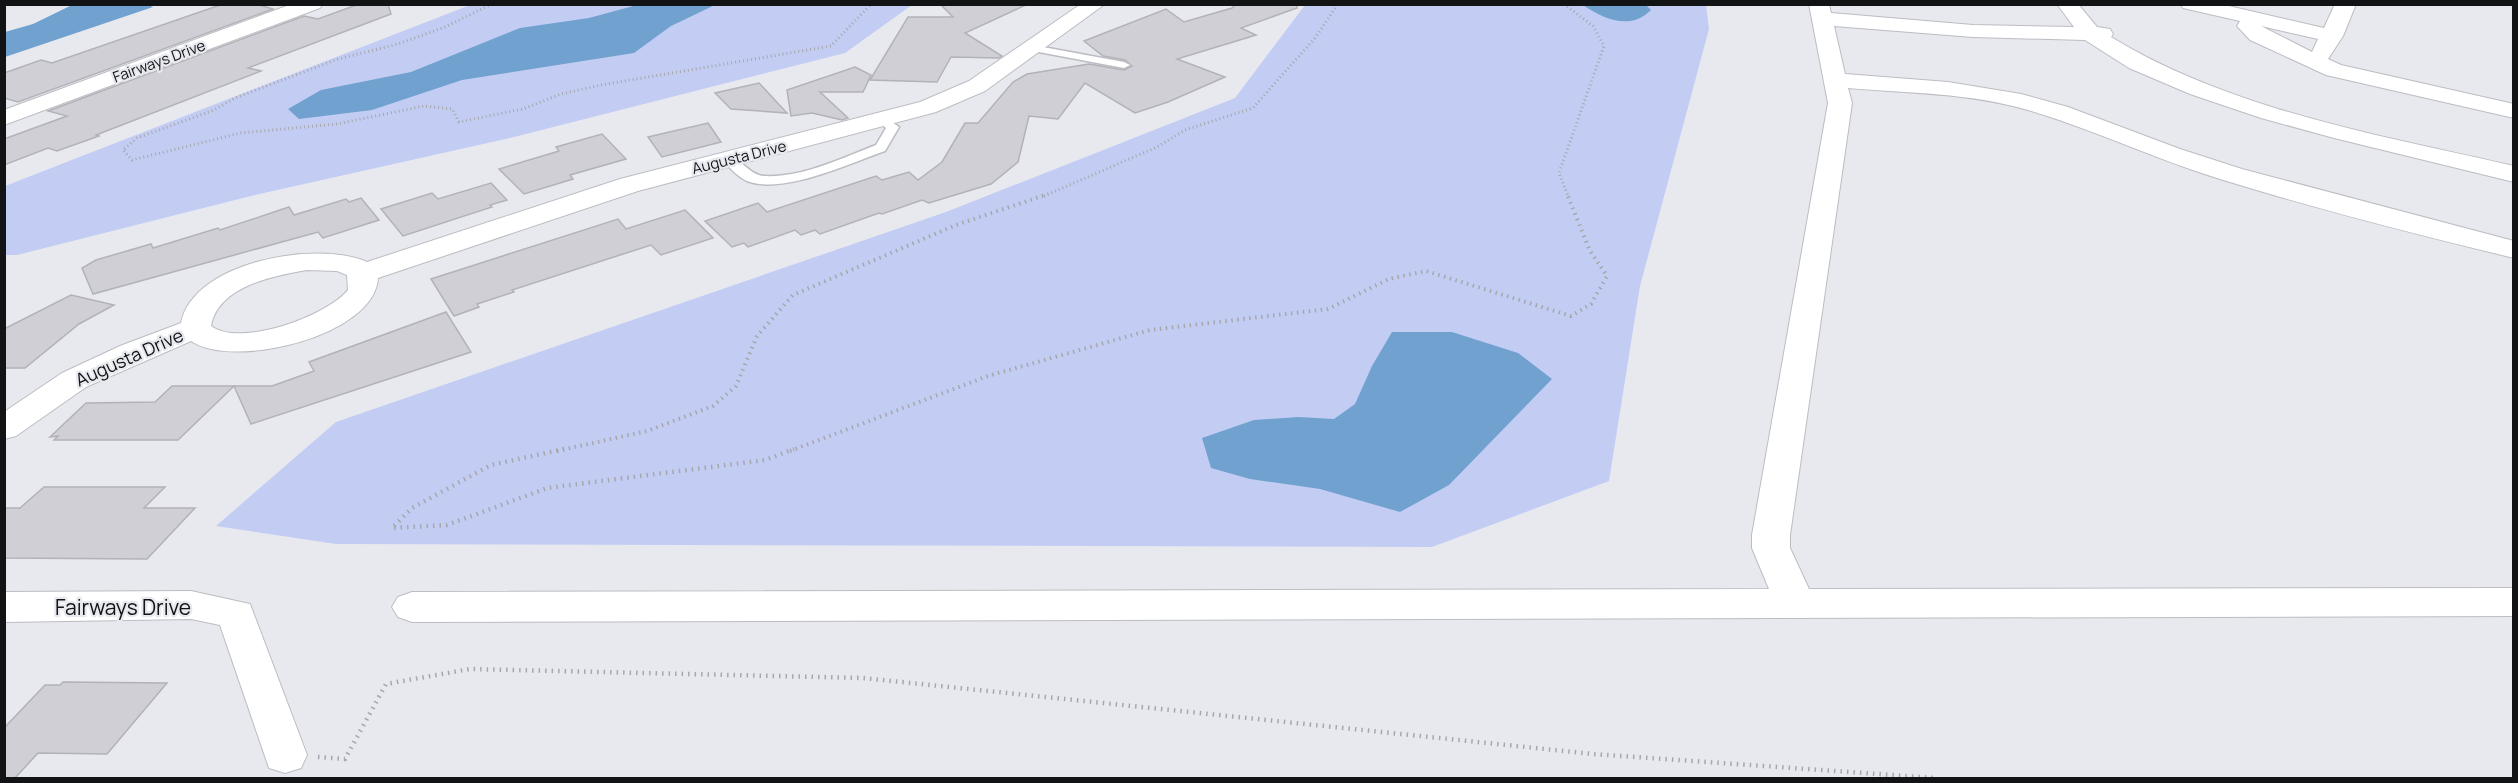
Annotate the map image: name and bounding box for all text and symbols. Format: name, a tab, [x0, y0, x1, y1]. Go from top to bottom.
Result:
street label: Fairways Drive	[110, 34, 209, 88]
street label: Augusta Drive	[690, 135, 789, 179]
street label: Augusta Drive	[71, 322, 187, 392]
street label: Fairways Drive	[55, 593, 191, 621]

